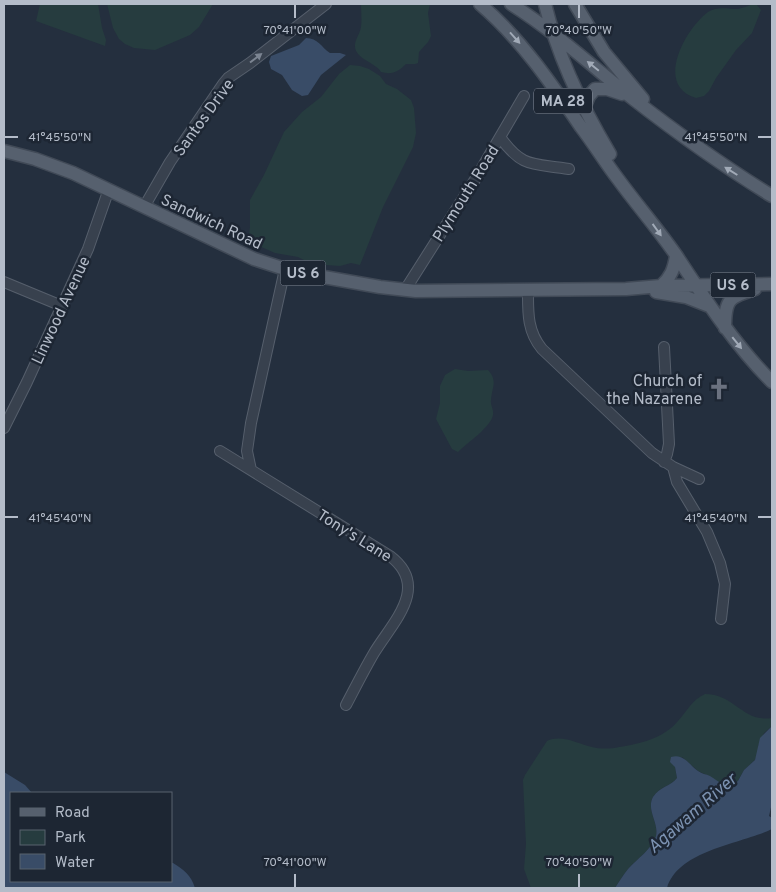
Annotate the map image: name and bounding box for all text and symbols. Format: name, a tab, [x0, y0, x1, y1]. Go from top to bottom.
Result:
text: 70°41'00"W	[263, 23, 327, 39]
text: 70°40'50"W	[546, 23, 612, 39]
one-way arrow	[509, 31, 521, 43]
one-way arrow	[249, 53, 262, 64]
one-way arrow	[587, 61, 600, 72]
street label: Santos Drive	[170, 76, 239, 161]
road number: MA 28	[534, 88, 592, 114]
text: 41°45'50"N	[29, 130, 91, 146]
text: 41°45'50"N	[685, 130, 747, 146]
street label: Plymouth Road	[429, 142, 504, 246]
one-way arrow	[724, 166, 737, 176]
street label: Sandwich Road	[157, 191, 265, 255]
one-way arrow	[652, 223, 662, 237]
street label: Linwood Avenue	[28, 254, 96, 368]
road number: US 6	[280, 260, 326, 286]
road number: US 6	[710, 272, 756, 298]
one-way arrow	[732, 336, 743, 349]
place label: Church of the Nazarene	[606, 372, 703, 410]
church icon: Church of the Nazarene	[706, 376, 732, 402]
street label: Tony's Lane	[313, 506, 395, 568]
text: 41°45'40"N	[29, 511, 91, 527]
text: 41°45'40"N	[685, 511, 747, 527]
water label: Agawam River	[643, 767, 744, 859]
legend	[10, 792, 172, 882]
text: Road	[55, 804, 90, 823]
text: Park	[55, 829, 86, 848]
text: Water	[55, 854, 95, 873]
text: 70°41'00"W	[263, 855, 327, 871]
text: 70°40'50"W	[546, 855, 612, 871]

